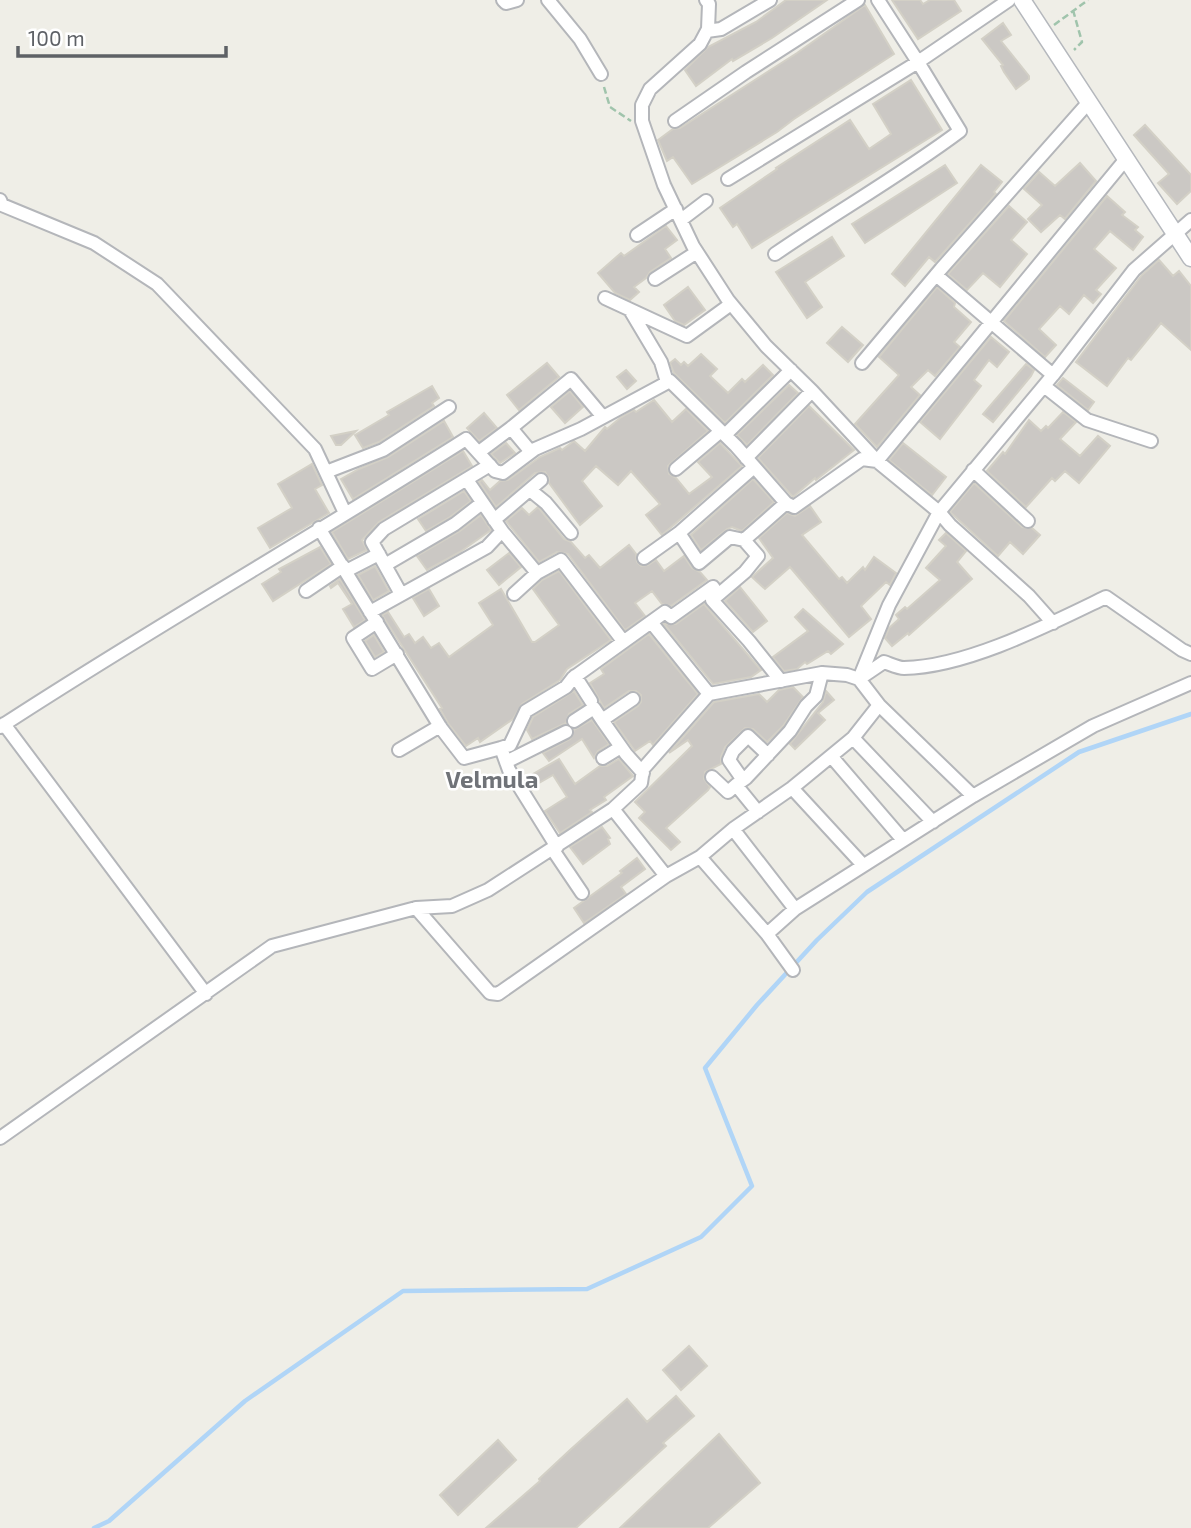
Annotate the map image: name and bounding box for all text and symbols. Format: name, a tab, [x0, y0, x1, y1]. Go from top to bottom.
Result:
scale bar	[18, 14, 226, 58]
text: 100 m	[28, 25, 85, 50]
district label: Velmula	[446, 764, 538, 793]

